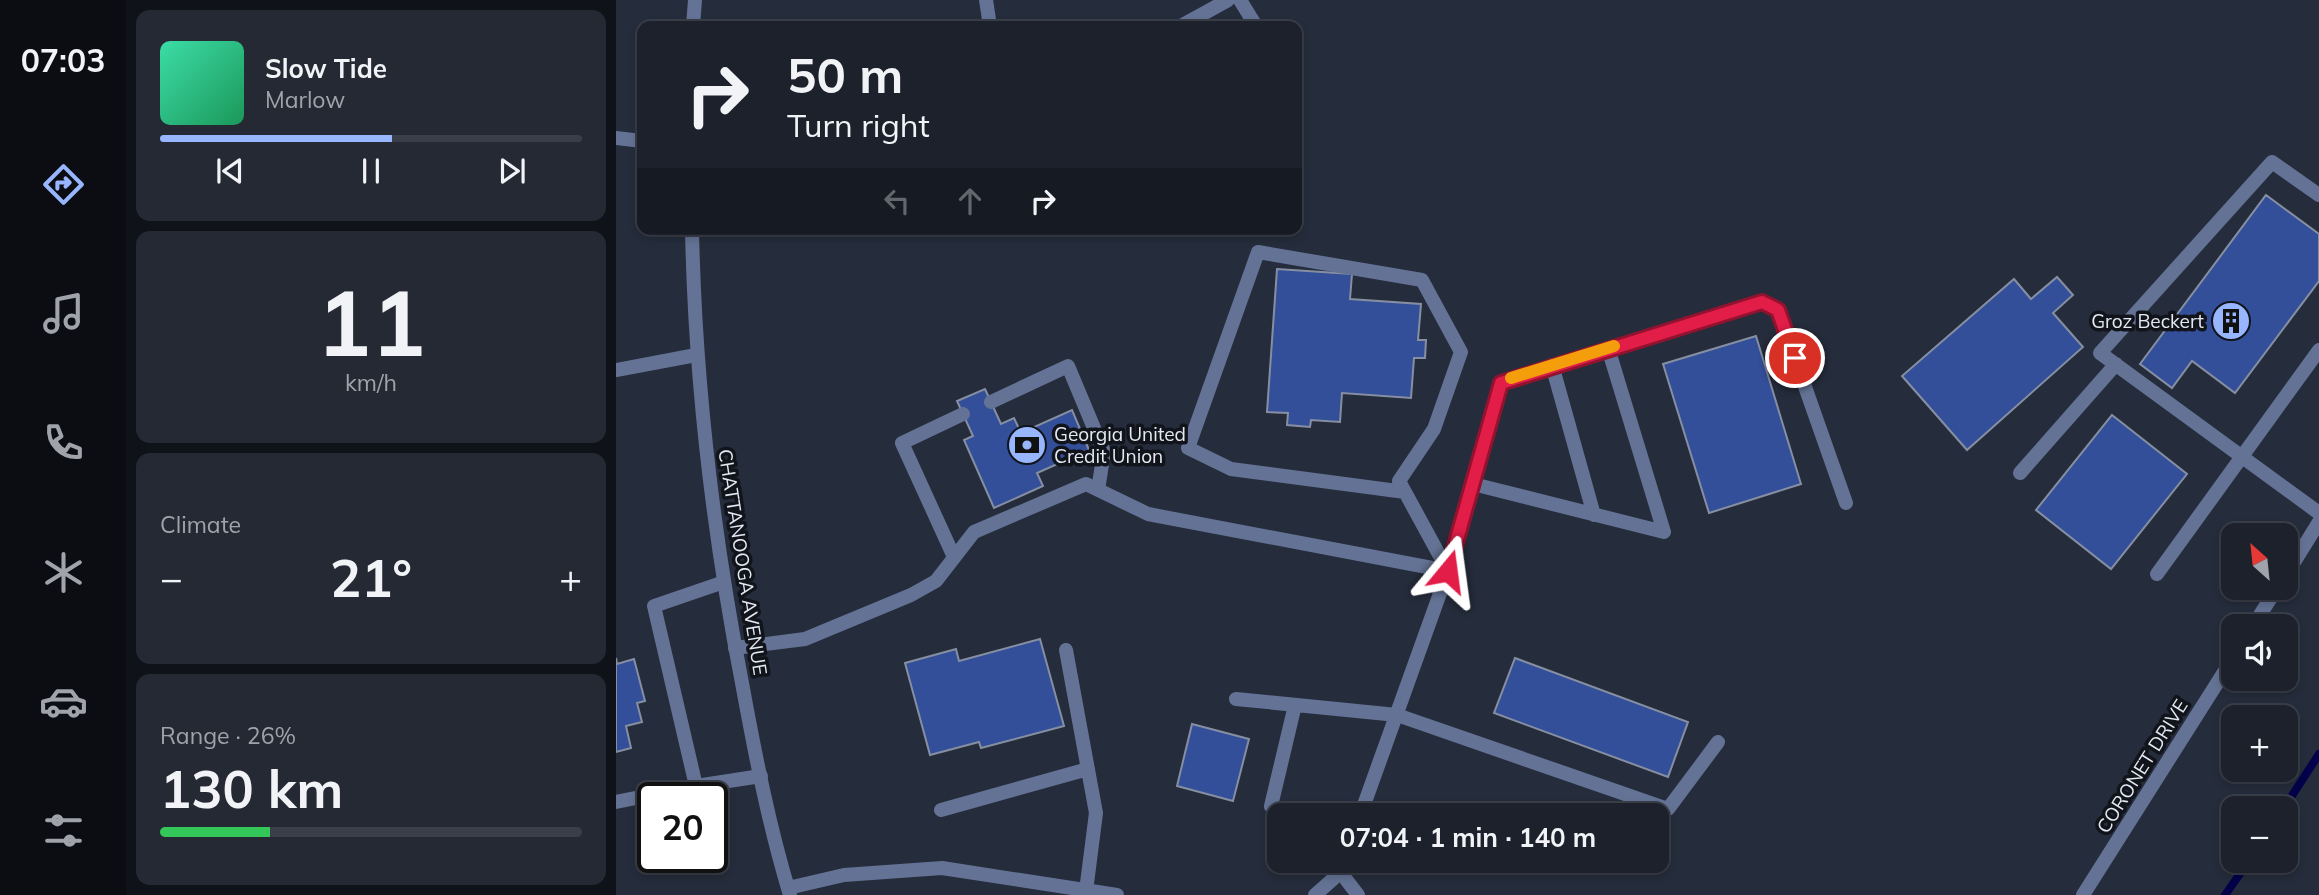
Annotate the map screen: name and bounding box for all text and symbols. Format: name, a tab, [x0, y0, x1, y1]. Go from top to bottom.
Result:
text: 07:03	[21, 40, 105, 80]
text: 50 m	[787, 44, 903, 105]
icon: right	[672, 49, 763, 140]
text: Slow Tide	[265, 52, 387, 85]
text: Marlow	[265, 85, 345, 114]
text: Turn right	[787, 105, 930, 145]
icon: previous	[211, 152, 249, 190]
icon: pause	[352, 152, 390, 190]
icon: next	[493, 152, 531, 190]
icon: directions	[39, 160, 88, 209]
icon: left	[878, 182, 916, 220]
icon: ahead	[951, 182, 989, 220]
icon: right	[1024, 182, 1062, 220]
text: 11	[316, 265, 426, 379]
icon: music	[39, 289, 88, 338]
building icon: Groz Beckert	[2210, 300, 2252, 342]
place label: Groz Beckert	[2091, 309, 2204, 333]
pin	[1765, 328, 1825, 388]
icon: arrive	[1776, 339, 1814, 377]
text: km/h	[345, 368, 397, 397]
icon: phone	[39, 418, 88, 467]
place label: Georgia United Credit Union	[1054, 422, 1186, 468]
bank icon: Georgia United Credit Union	[1006, 424, 1048, 466]
street label: CHATTANOOGA AVENUE	[713, 447, 773, 677]
text: Climate	[160, 510, 241, 539]
north arrow	[2221, 523, 2298, 600]
map controls	[2221, 523, 2298, 873]
position arrow	[1411, 534, 1485, 608]
text: 21°	[330, 545, 412, 610]
icon: climate	[39, 548, 88, 597]
text: −	[160, 554, 183, 602]
text: +	[559, 554, 582, 602]
button: sound	[2221, 614, 2298, 691]
icon: car	[39, 677, 88, 726]
street label: CORONET DRIVE	[2091, 695, 2193, 837]
button: +	[2221, 705, 2298, 782]
text: Range · 26%	[160, 721, 296, 750]
text: 130 km	[160, 756, 343, 821]
speed limit sign: 20	[637, 782, 728, 873]
button: −	[2221, 796, 2298, 873]
icon: filters	[39, 806, 88, 855]
text: 07:04 · 1 min · 140 m	[1340, 821, 1596, 854]

